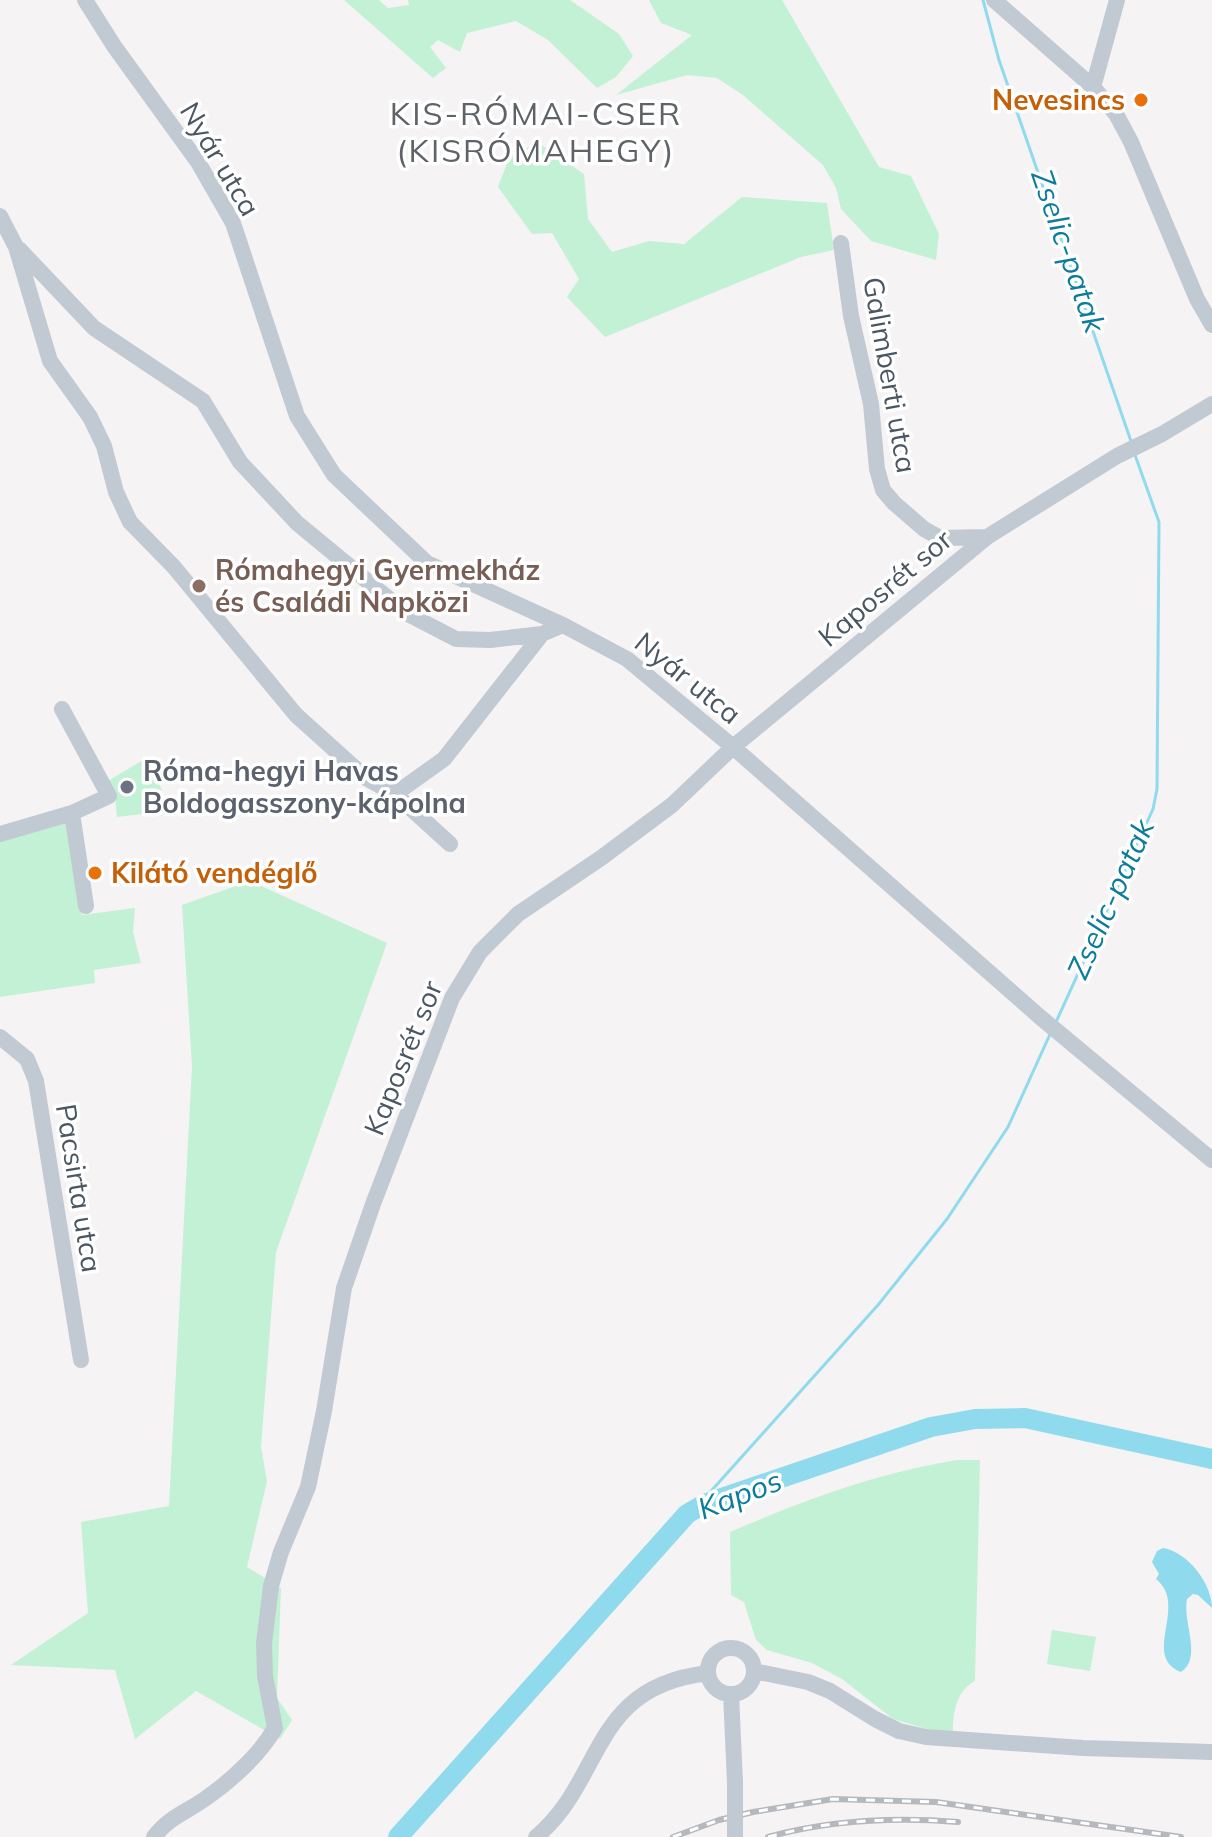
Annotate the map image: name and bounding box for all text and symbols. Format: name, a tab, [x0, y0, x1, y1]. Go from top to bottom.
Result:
place label: Nevesincs	[992, 82, 1125, 117]
marker: Nevesincs	[1132, 91, 1150, 109]
district label: KIS-RÓMAI-CSER (KISRÓMAHEGY)	[390, 93, 682, 170]
street label: Nyár utca	[173, 96, 268, 222]
water label: Zselic-patak	[1023, 164, 1115, 339]
street label: Galimberti utca	[856, 274, 925, 476]
street label: Kaposrét sor	[811, 521, 959, 654]
place label: Rómahegyi Gyermekház és Családi Napközi	[215, 552, 540, 619]
marker: Rómahegyi Gyermekház és Családi Napközi	[190, 577, 208, 595]
street label: Nyár utca	[628, 624, 748, 731]
place label: Róma-hegyi Havas Boldogasszony-kápolna	[143, 753, 466, 820]
marker: Róma-hegyi Havas Boldogasszony-kápolna	[118, 778, 136, 796]
water label: Zselic-patak	[1058, 812, 1163, 984]
place label: Kilátó vendéglő	[111, 855, 318, 890]
marker: Kilátó vendéglő	[86, 864, 104, 882]
street label: Kaposrét sor	[356, 975, 450, 1140]
street label: Pacsirta utca	[49, 1101, 110, 1275]
water label: Kapos	[692, 1461, 787, 1527]

